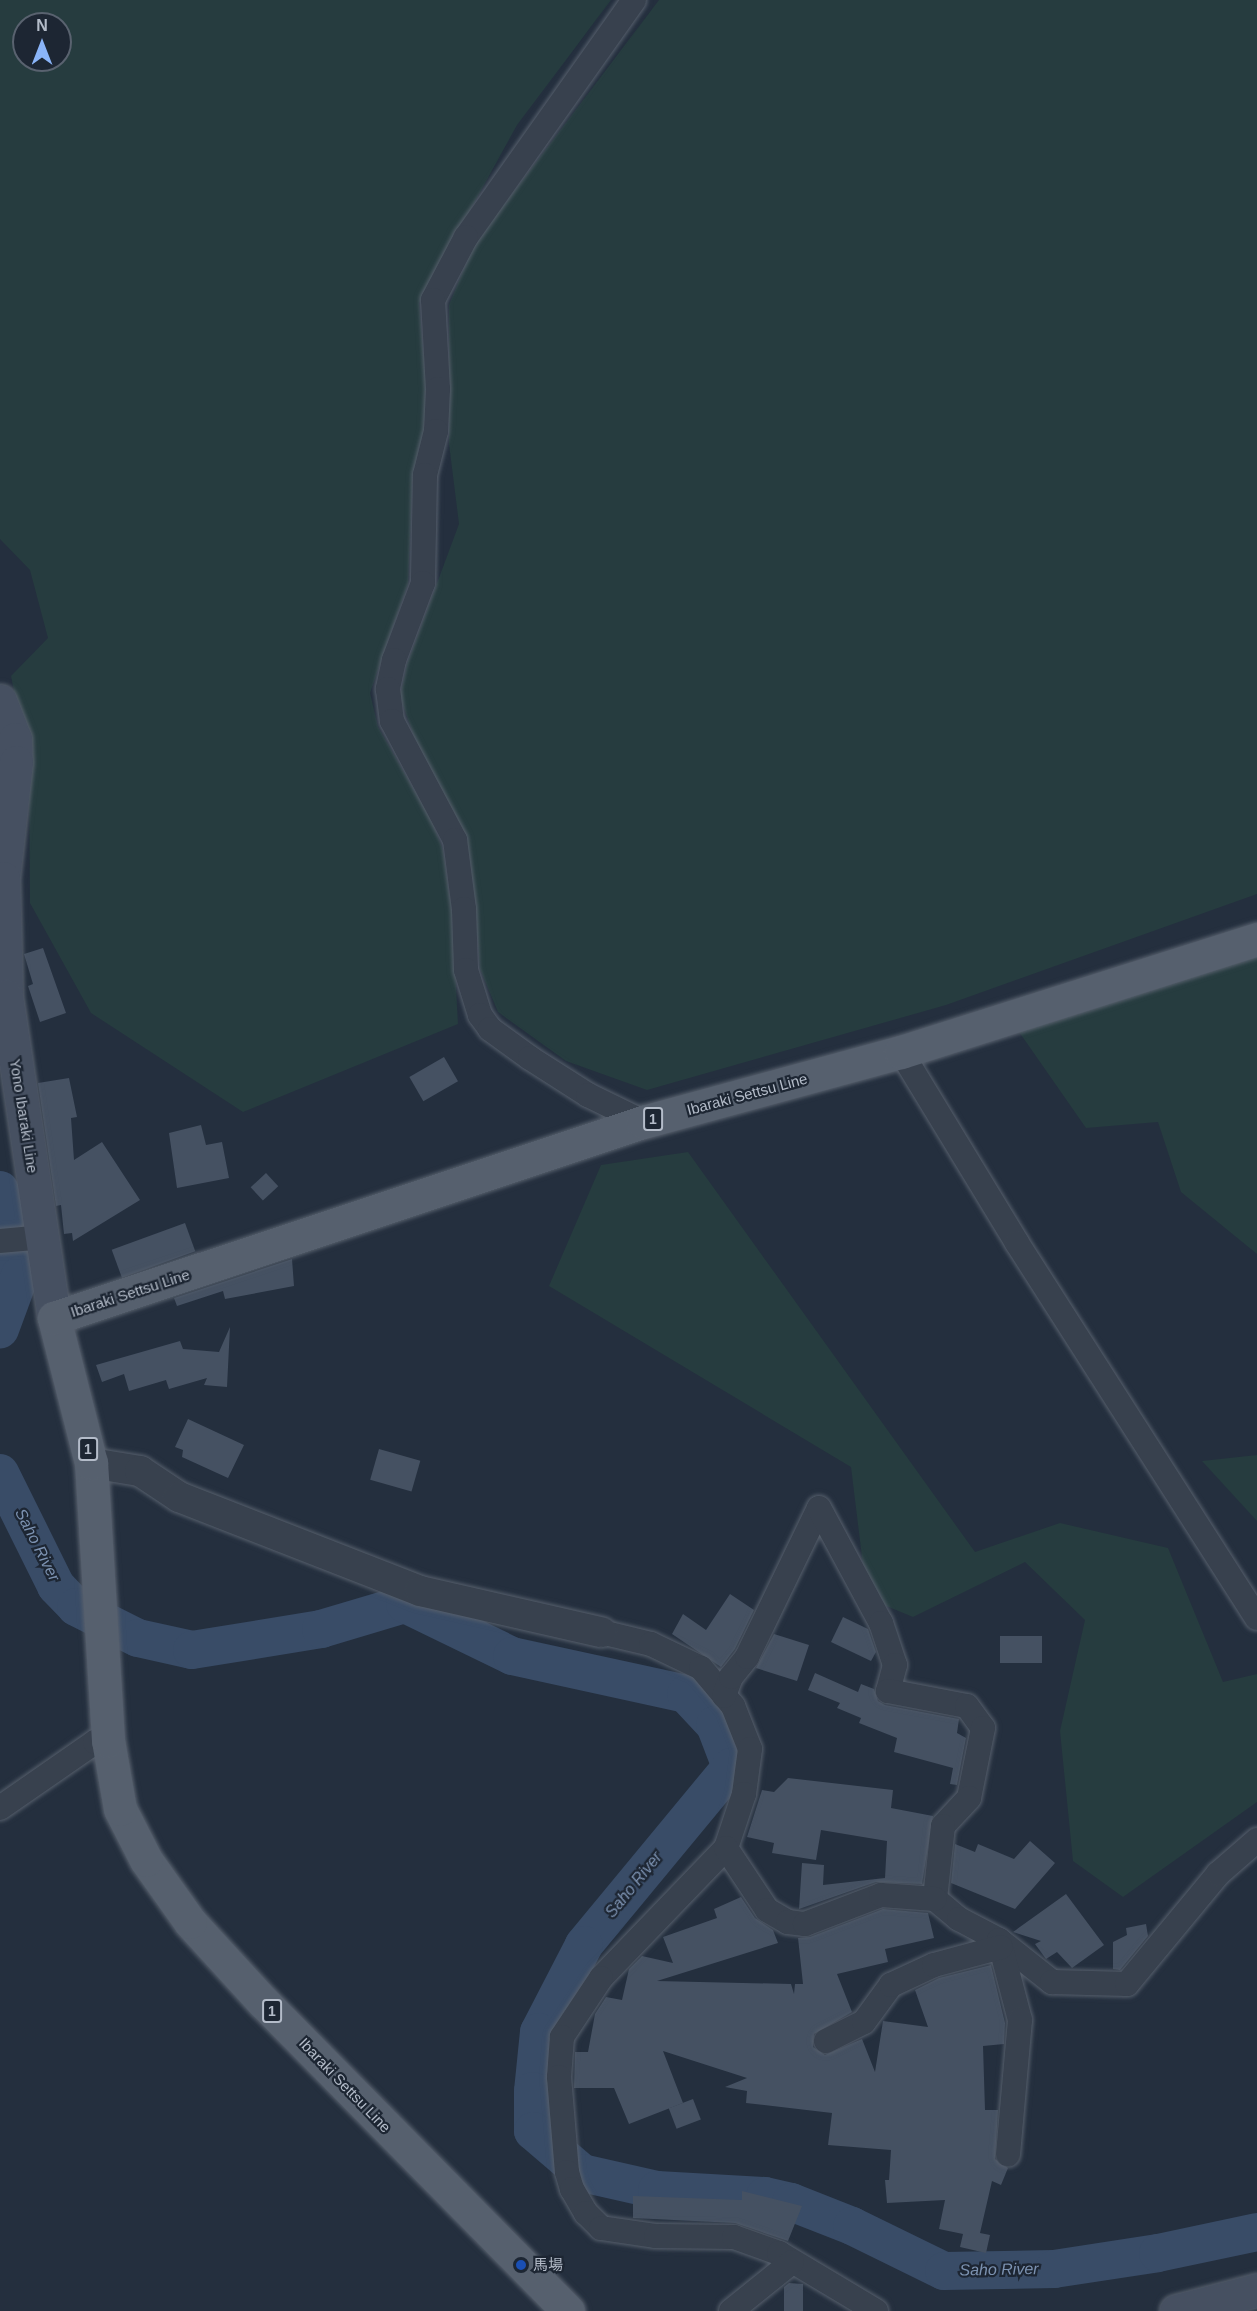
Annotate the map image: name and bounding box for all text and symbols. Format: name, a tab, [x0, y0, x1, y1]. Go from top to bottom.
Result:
north arrow	[12, 12, 72, 72]
text: N	[36, 17, 48, 34]
street label: Yono Ibaraki Line	[6, 1058, 42, 1174]
street label: Ibaraki Settsu Line	[685, 1069, 809, 1119]
road number: 1	[642, 1108, 664, 1130]
street label: Ibaraki Settsu Line	[68, 1265, 192, 1321]
road number: 1	[78, 1438, 98, 1460]
water label: Saho River	[10, 1505, 64, 1585]
water label: Saho River	[602, 1848, 666, 1922]
road number: 1	[262, 2000, 282, 2022]
street label: Ibaraki Settsu Line	[295, 2034, 395, 2136]
place label: 馬場	[533, 2256, 563, 2274]
marker: 馬場	[514, 2258, 528, 2272]
water label: Saho River	[959, 2260, 1039, 2280]

